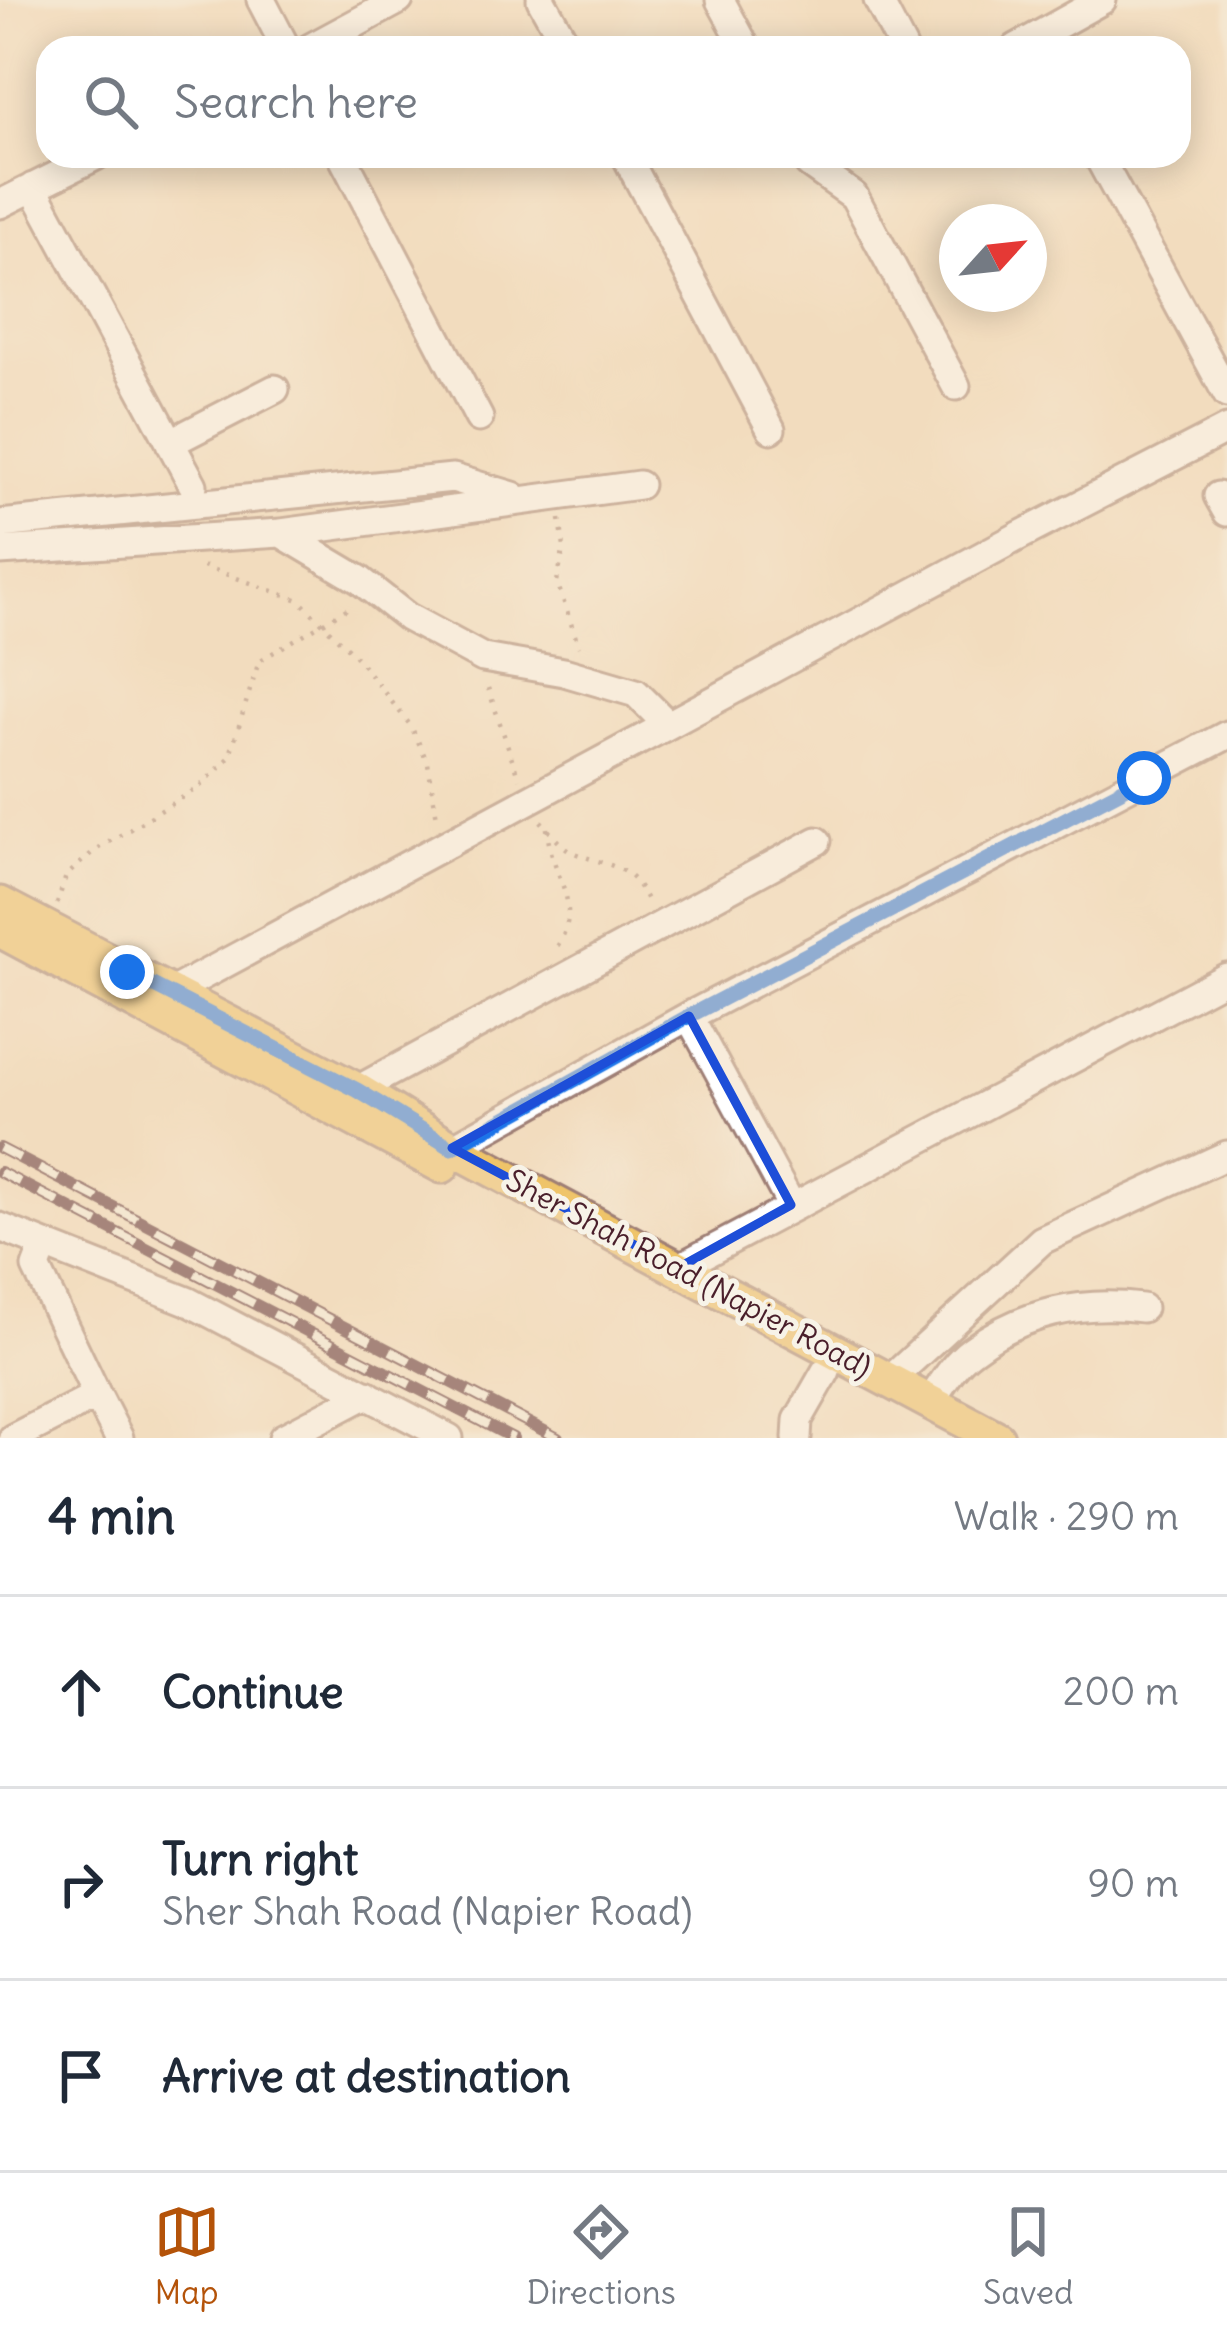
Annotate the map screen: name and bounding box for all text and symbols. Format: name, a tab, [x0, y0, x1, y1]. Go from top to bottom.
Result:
search box	[36, 36, 1191, 168]
icon: search	[78, 69, 144, 135]
text: Search here	[174, 74, 418, 130]
north arrow	[939, 204, 1047, 312]
route start	[1117, 751, 1171, 805]
route end	[100, 945, 154, 999]
street label: Sher Shah Road (Napier Road)	[500, 1160, 878, 1386]
text: 4 min	[48, 1484, 175, 1548]
text: Walk · 290 m	[954, 1492, 1179, 1541]
icon: ahead	[48, 1659, 114, 1725]
text: Continue	[162, 1664, 344, 1720]
text: 200 m	[1063, 1667, 1179, 1716]
text: Turn right	[162, 1831, 358, 1887]
icon: right	[48, 1851, 114, 1917]
text: 90 m	[1087, 1859, 1179, 1908]
text: Sher Shah Road (Napier Road)	[162, 1887, 693, 1936]
icon: arrive	[48, 2043, 114, 2109]
text: Arrive at destination	[162, 2048, 571, 2104]
tab: Map	[154, 2199, 220, 2313]
tab: Directions	[527, 2199, 676, 2313]
tab: Saved	[983, 2199, 1073, 2313]

